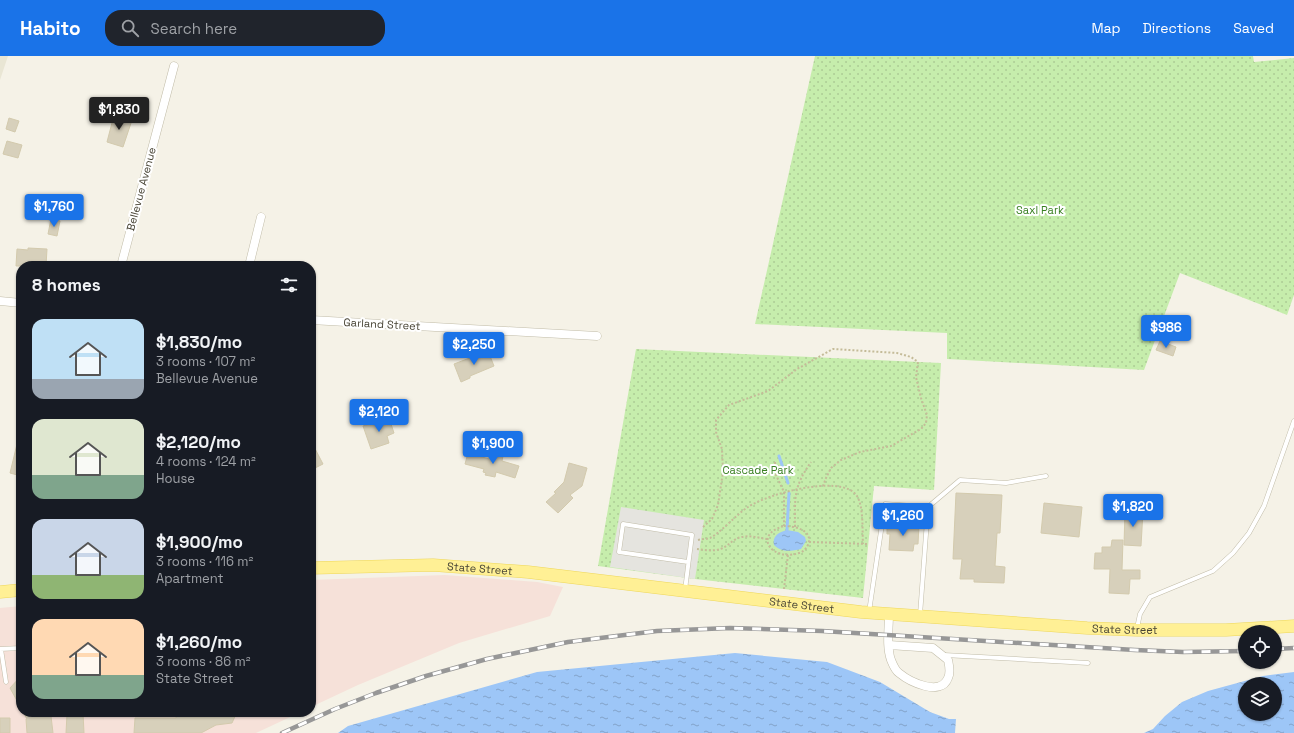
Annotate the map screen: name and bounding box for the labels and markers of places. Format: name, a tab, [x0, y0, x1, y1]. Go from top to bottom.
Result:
pin: $1,830	[86, 97, 152, 131]
pin: $1,760	[21, 194, 87, 228]
pin: $986	[1142, 315, 1190, 349]
pin: $2,250	[441, 332, 507, 366]
pin: $2,120	[346, 399, 412, 433]
pin: $1,900	[460, 431, 526, 465]
pin: $1,820	[1100, 494, 1166, 528]
pin: $1,260	[870, 503, 936, 537]

